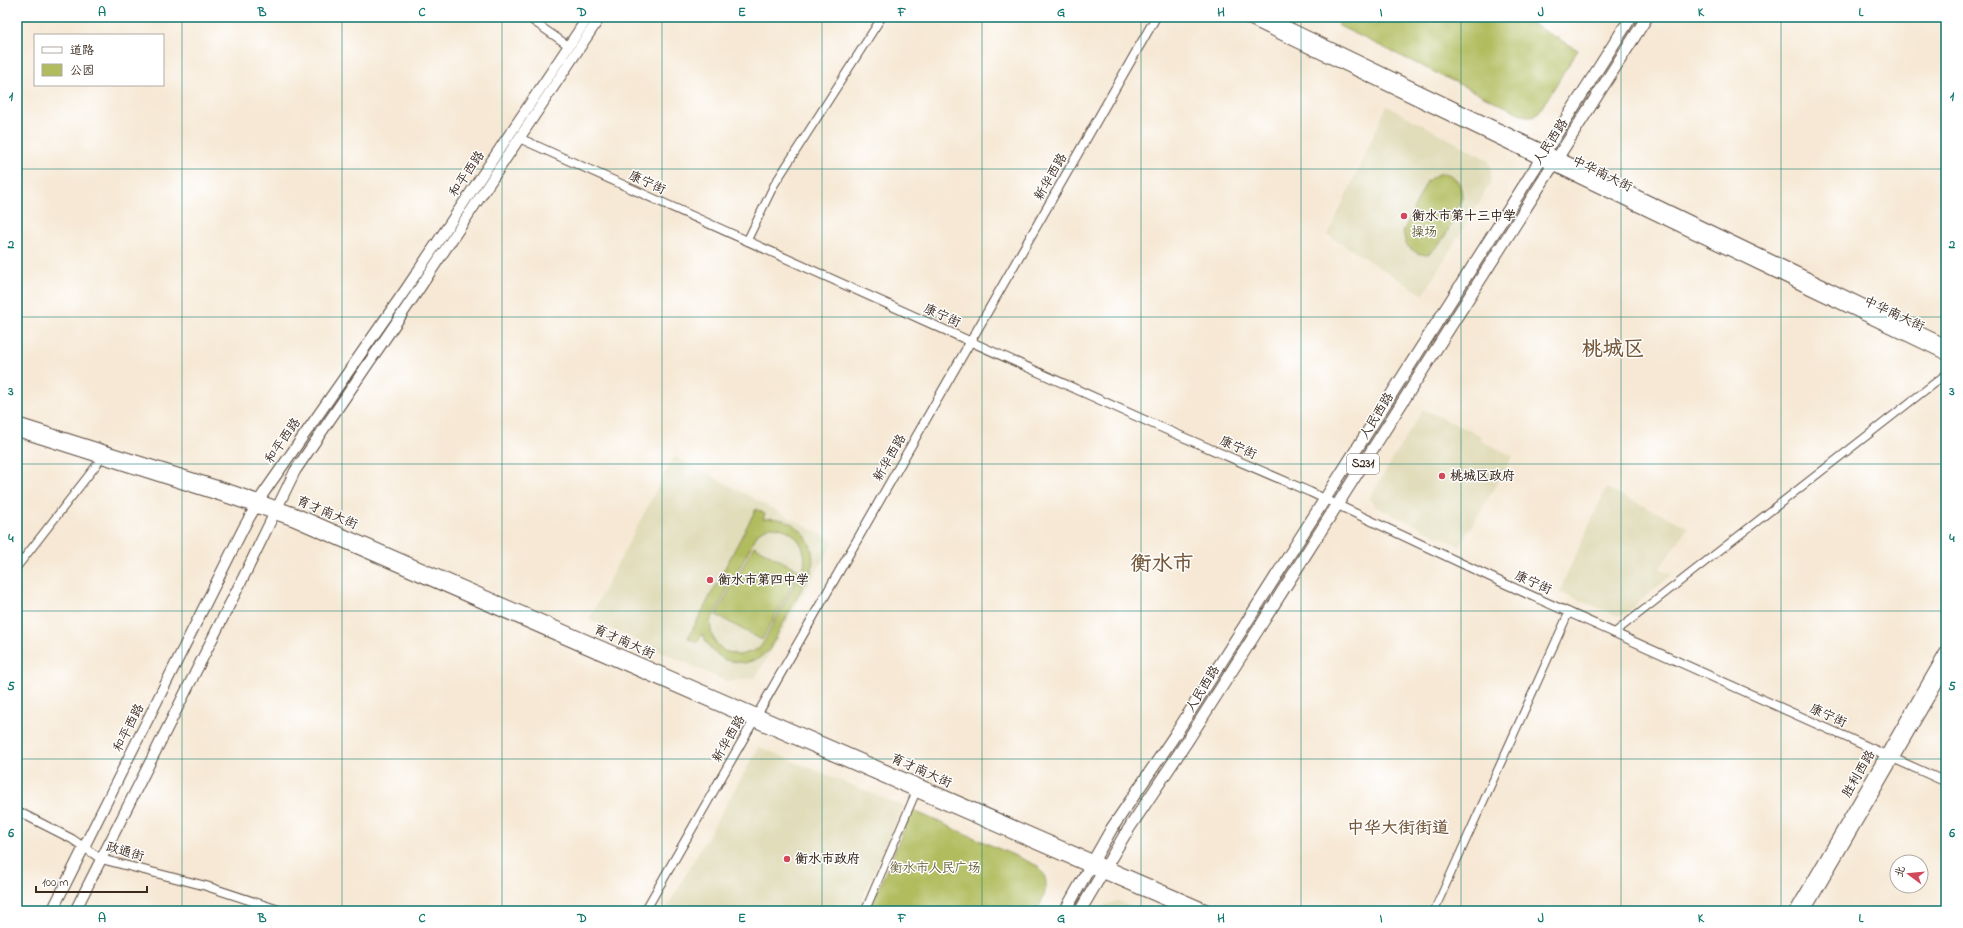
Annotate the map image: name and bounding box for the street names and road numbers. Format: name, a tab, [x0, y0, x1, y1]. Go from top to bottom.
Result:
street label: 人民西路	[1529, 115, 1573, 169]
street label: 和平西路	[445, 147, 489, 201]
street label: 新华西路	[1030, 150, 1072, 204]
street label: 中华南大街	[1569, 151, 1635, 197]
street label: 康宁街	[625, 166, 669, 200]
street label: 中华南大街	[1861, 292, 1927, 336]
street label: 康宁街	[920, 299, 964, 333]
street label: 人民西路	[1355, 389, 1399, 443]
street label: 和平西路	[260, 414, 306, 468]
street label: 新华西路	[869, 431, 911, 485]
street label: 康宁街	[1216, 432, 1260, 464]
road number: S231	[1347, 454, 1379, 474]
street label: 育才南大街	[293, 492, 361, 534]
street label: 康宁街	[1511, 566, 1555, 600]
street label: 育才南大街	[590, 620, 658, 664]
street label: 人民西路	[1181, 662, 1225, 716]
street label: 康宁街	[1806, 699, 1850, 733]
street label: 和平西路	[109, 701, 149, 755]
street label: 新华西路	[708, 712, 750, 766]
street label: 胜利西路	[1838, 747, 1880, 801]
street label: 育才南大街	[887, 749, 955, 793]
street label: 政通街	[104, 837, 146, 867]

